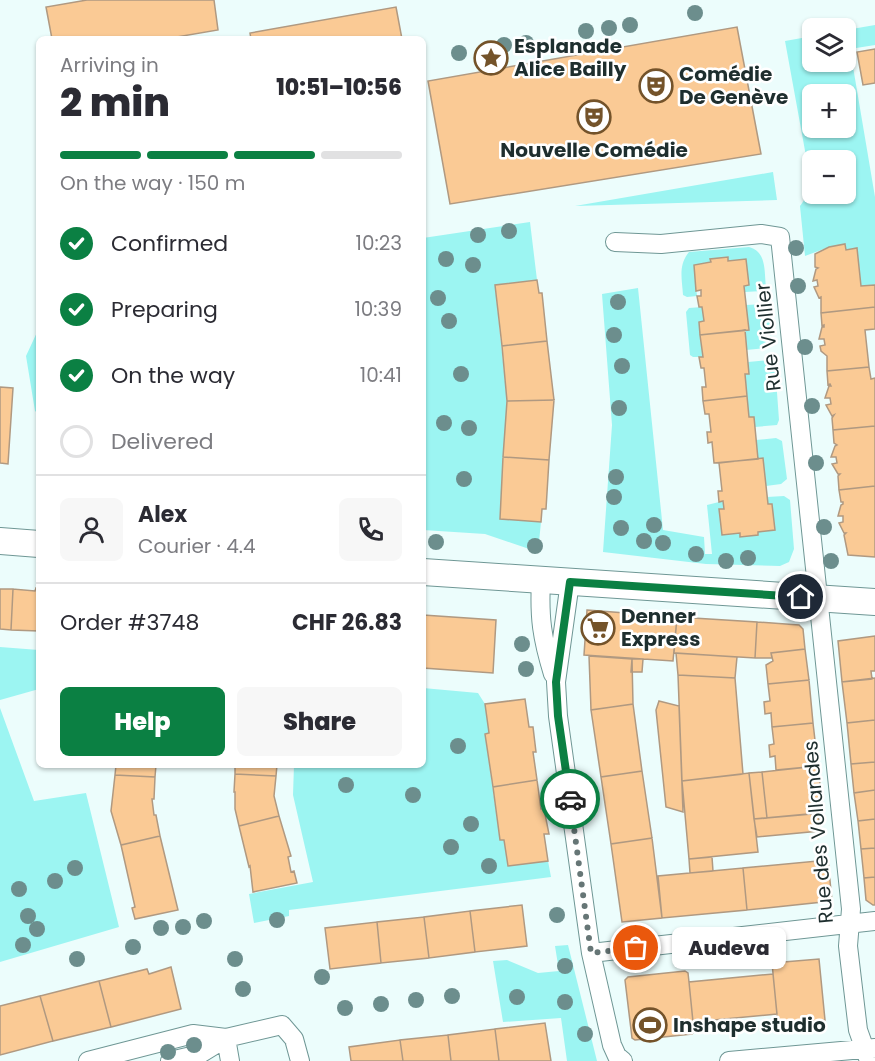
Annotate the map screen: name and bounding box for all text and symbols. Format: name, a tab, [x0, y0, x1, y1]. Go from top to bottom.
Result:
map controls	[802, 18, 856, 204]
button: layers	[802, 18, 856, 72]
place label: Esplanade Alice Bailly	[514, 32, 627, 83]
place icon: Esplanade Alice Bailly	[473, 40, 509, 76]
text: Arriving in	[60, 51, 159, 79]
place label: Comédie De Genève	[679, 60, 788, 111]
theatre icon: Comédie De Genève	[638, 68, 674, 104]
text: 10:51–10:56	[276, 72, 402, 103]
text: 2 min	[60, 75, 170, 130]
button: +	[802, 84, 856, 138]
theatre icon: Nouvelle Comédie	[576, 99, 612, 135]
place label: Nouvelle Comédie	[500, 136, 688, 164]
button: −	[802, 150, 856, 204]
text: On the way · 150 m	[60, 169, 245, 197]
icon: check	[60, 227, 93, 260]
text: Confirmed	[111, 228, 228, 259]
text: 10:23	[356, 229, 402, 257]
street label: Rue Viollier	[748, 282, 788, 392]
icon: check	[60, 293, 93, 326]
text: Preparing	[111, 294, 218, 325]
text: 10:39	[354, 295, 402, 323]
icon: check	[60, 359, 93, 392]
text: On the way	[111, 360, 235, 391]
text: 10:41	[360, 361, 402, 389]
text: Delivered	[111, 426, 214, 457]
button: person	[60, 498, 123, 561]
button: phone	[339, 498, 402, 561]
text: Alex	[138, 499, 187, 530]
text: Courier · 4.4	[138, 532, 256, 560]
pin	[775, 571, 826, 622]
icon: home	[784, 580, 817, 613]
place label: Denner Express	[621, 602, 700, 653]
text: Order #3748	[60, 607, 199, 638]
text: CHF 26.83	[292, 607, 402, 638]
supermarket icon: Denner Express	[580, 610, 616, 646]
button: Help	[60, 687, 225, 756]
button: Share	[237, 687, 402, 756]
street label: Rue des Vollandes	[796, 740, 840, 924]
courier	[540, 769, 600, 829]
icon: car	[554, 783, 587, 816]
pin	[610, 922, 661, 973]
callout: Audeva	[672, 927, 786, 969]
icon: bag	[619, 931, 652, 964]
text: Audeva	[688, 934, 770, 962]
sports icon: Inshape studio	[632, 1007, 668, 1043]
place label: Inshape studio	[673, 1011, 826, 1039]

